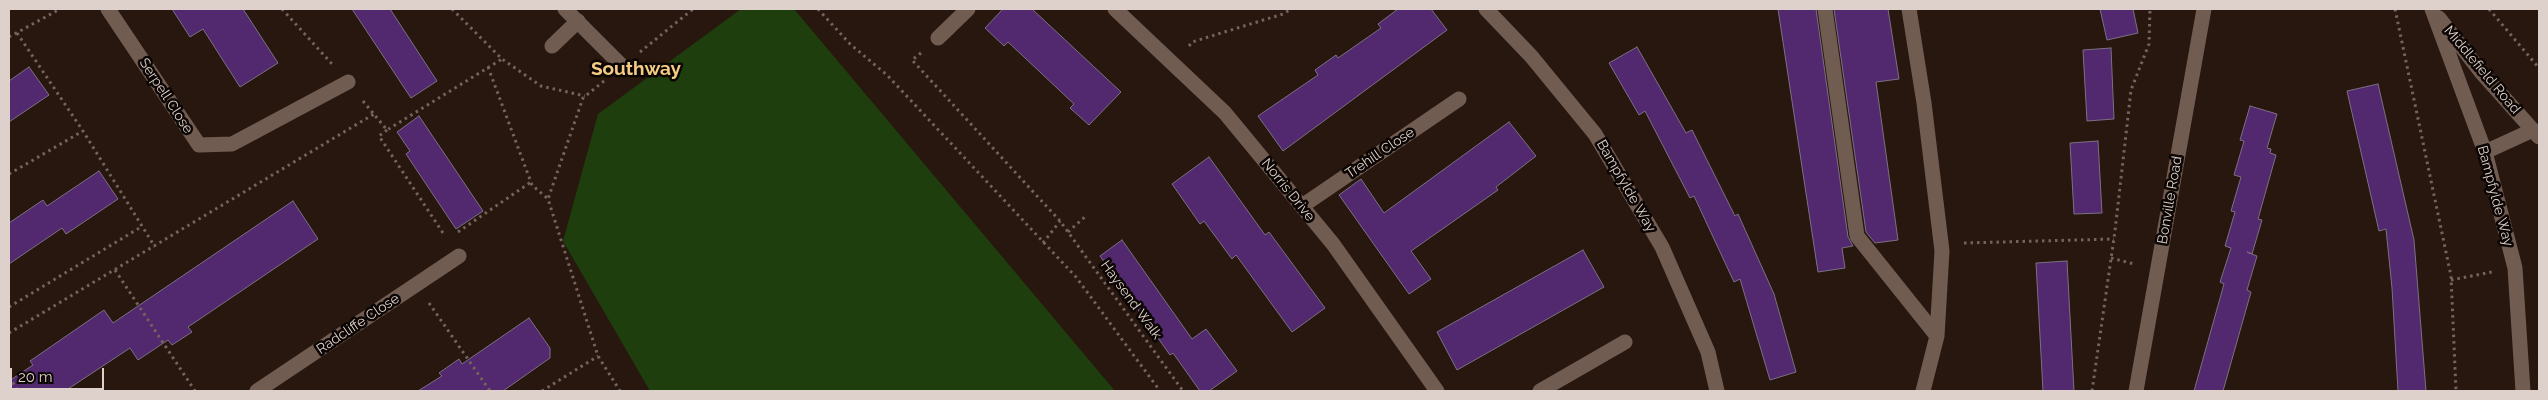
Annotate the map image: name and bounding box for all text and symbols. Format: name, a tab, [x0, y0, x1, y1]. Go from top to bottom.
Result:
street label: Middlefield Road	[2440, 23, 2524, 117]
street label: Serpell Close	[135, 55, 197, 137]
district label: Southway	[591, 58, 681, 80]
street label: Trehill Close	[1342, 124, 1418, 182]
street label: Bampfylde Way	[1593, 137, 1659, 235]
street label: Bampfylde Way	[2473, 144, 2517, 248]
street label: Norris Drive	[1258, 155, 1318, 225]
street label: Bonville Road	[2154, 155, 2186, 245]
street label: Haysend Walk	[1097, 257, 1165, 343]
street label: Radcliffe Close	[313, 290, 403, 358]
scale bar	[12, 358, 106, 390]
text: 20 m	[18, 368, 53, 386]

